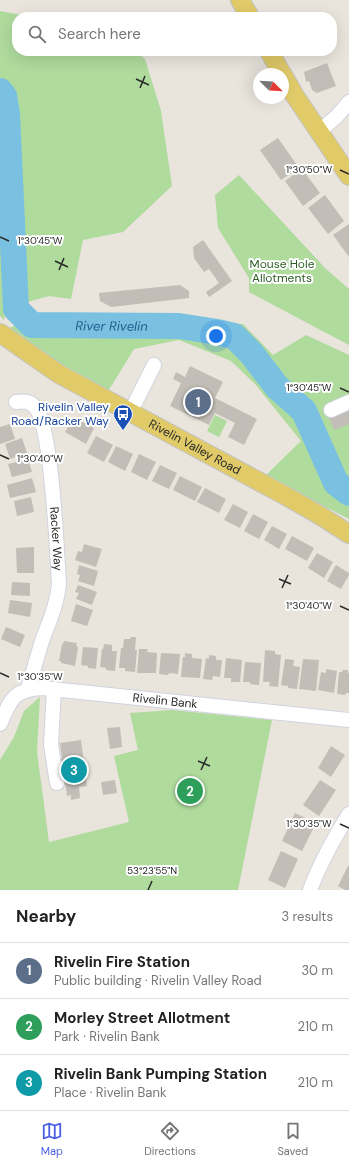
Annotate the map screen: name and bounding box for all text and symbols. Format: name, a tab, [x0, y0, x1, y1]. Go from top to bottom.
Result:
search box	[12, 12, 337, 56]
icon: search	[26, 23, 48, 45]
text: Search here	[58, 24, 141, 44]
north arrow	[253, 68, 289, 104]
text: 1°30'50"W	[286, 163, 332, 176]
text: 1°30'45"W	[18, 234, 63, 247]
park label: Mouse Hole Allotments	[250, 256, 315, 286]
water label: River Rivelin	[75, 317, 148, 335]
your location	[206, 326, 226, 346]
text: 1°30'45"W	[287, 381, 332, 394]
pin: 1	[185, 387, 211, 417]
place label: Rivelin Valley Road/Racker Way	[11, 399, 109, 429]
bus stop icon: Rivelin Valley Road/Racker Way	[112, 403, 134, 431]
street label: Rivelin Valley Road	[146, 416, 244, 478]
text: 1°30'40"W	[17, 452, 63, 465]
street label: Racker Way	[46, 506, 66, 572]
text: 1°30'40"W	[286, 599, 332, 612]
text: 1°30'35"W	[17, 670, 63, 683]
street label: Rivelin Bank	[132, 689, 198, 712]
pin: 3	[61, 755, 87, 785]
pin: 2	[177, 776, 203, 806]
text: 1°30'35"W	[286, 817, 332, 830]
text: 53°23'55"N	[127, 864, 177, 877]
text: Nearby	[16, 905, 76, 927]
text: 3 results	[281, 908, 333, 925]
text: Rivelin Fire Station	[54, 952, 190, 972]
text: 1	[27, 962, 31, 979]
text: 30 m	[301, 962, 333, 979]
text: Public building · Rivelin Valley Road	[54, 972, 262, 989]
text: Morley Street Allotment	[54, 1008, 230, 1028]
text: 2	[25, 1018, 33, 1035]
text: 210 m	[298, 1018, 333, 1035]
text: Park · Rivelin Bank	[54, 1028, 160, 1045]
text: Rivelin Bank Pumping Station	[54, 1064, 267, 1084]
text: 3	[25, 1074, 33, 1091]
text: 210 m	[298, 1074, 333, 1091]
text: Place · Rivelin Bank	[54, 1084, 166, 1101]
tab: Map	[41, 1120, 63, 1158]
tab: Directions	[144, 1120, 196, 1158]
tab: Saved	[277, 1120, 308, 1158]

